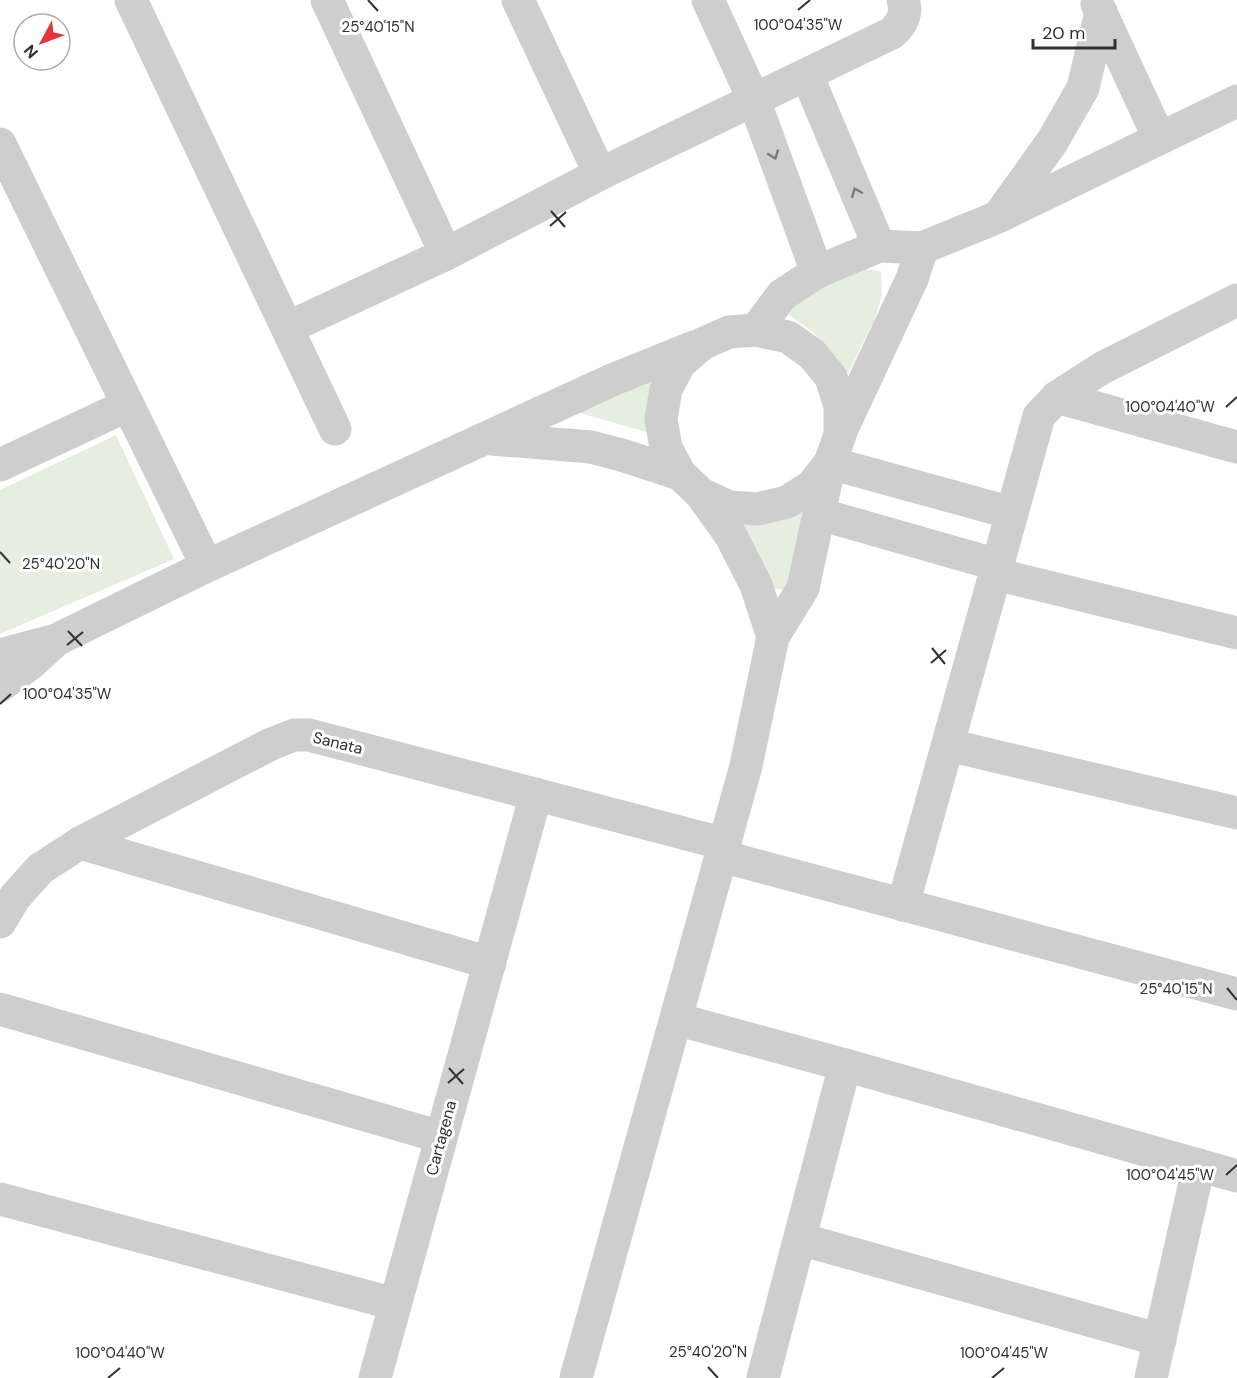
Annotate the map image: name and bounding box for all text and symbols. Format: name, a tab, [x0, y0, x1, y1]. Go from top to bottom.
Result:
north arrow	[12, 12, 72, 72]
scale bar	[1033, 12, 1116, 50]
text: 100°04'35"W	[754, 15, 843, 35]
text: 25°40'15"N	[342, 17, 415, 37]
text: 20 m	[1042, 21, 1085, 45]
text: N	[19, 40, 43, 63]
one-way arrow	[767, 149, 779, 160]
one-way arrow	[851, 188, 863, 199]
text: 100°04'40"W	[1125, 397, 1215, 417]
text: 25°40'20"N	[22, 554, 100, 574]
text: 100°04'35"W	[23, 684, 112, 704]
street label: Sanata	[311, 727, 365, 759]
text: 25°40'15"N	[1140, 979, 1213, 999]
street label: Cartagena	[421, 1098, 461, 1178]
text: 100°04'45"W	[1126, 1165, 1215, 1185]
text: 25°40'20"N	[669, 1342, 747, 1362]
text: 100°04'40"W	[75, 1343, 165, 1363]
text: 100°04'45"W	[960, 1343, 1049, 1363]

